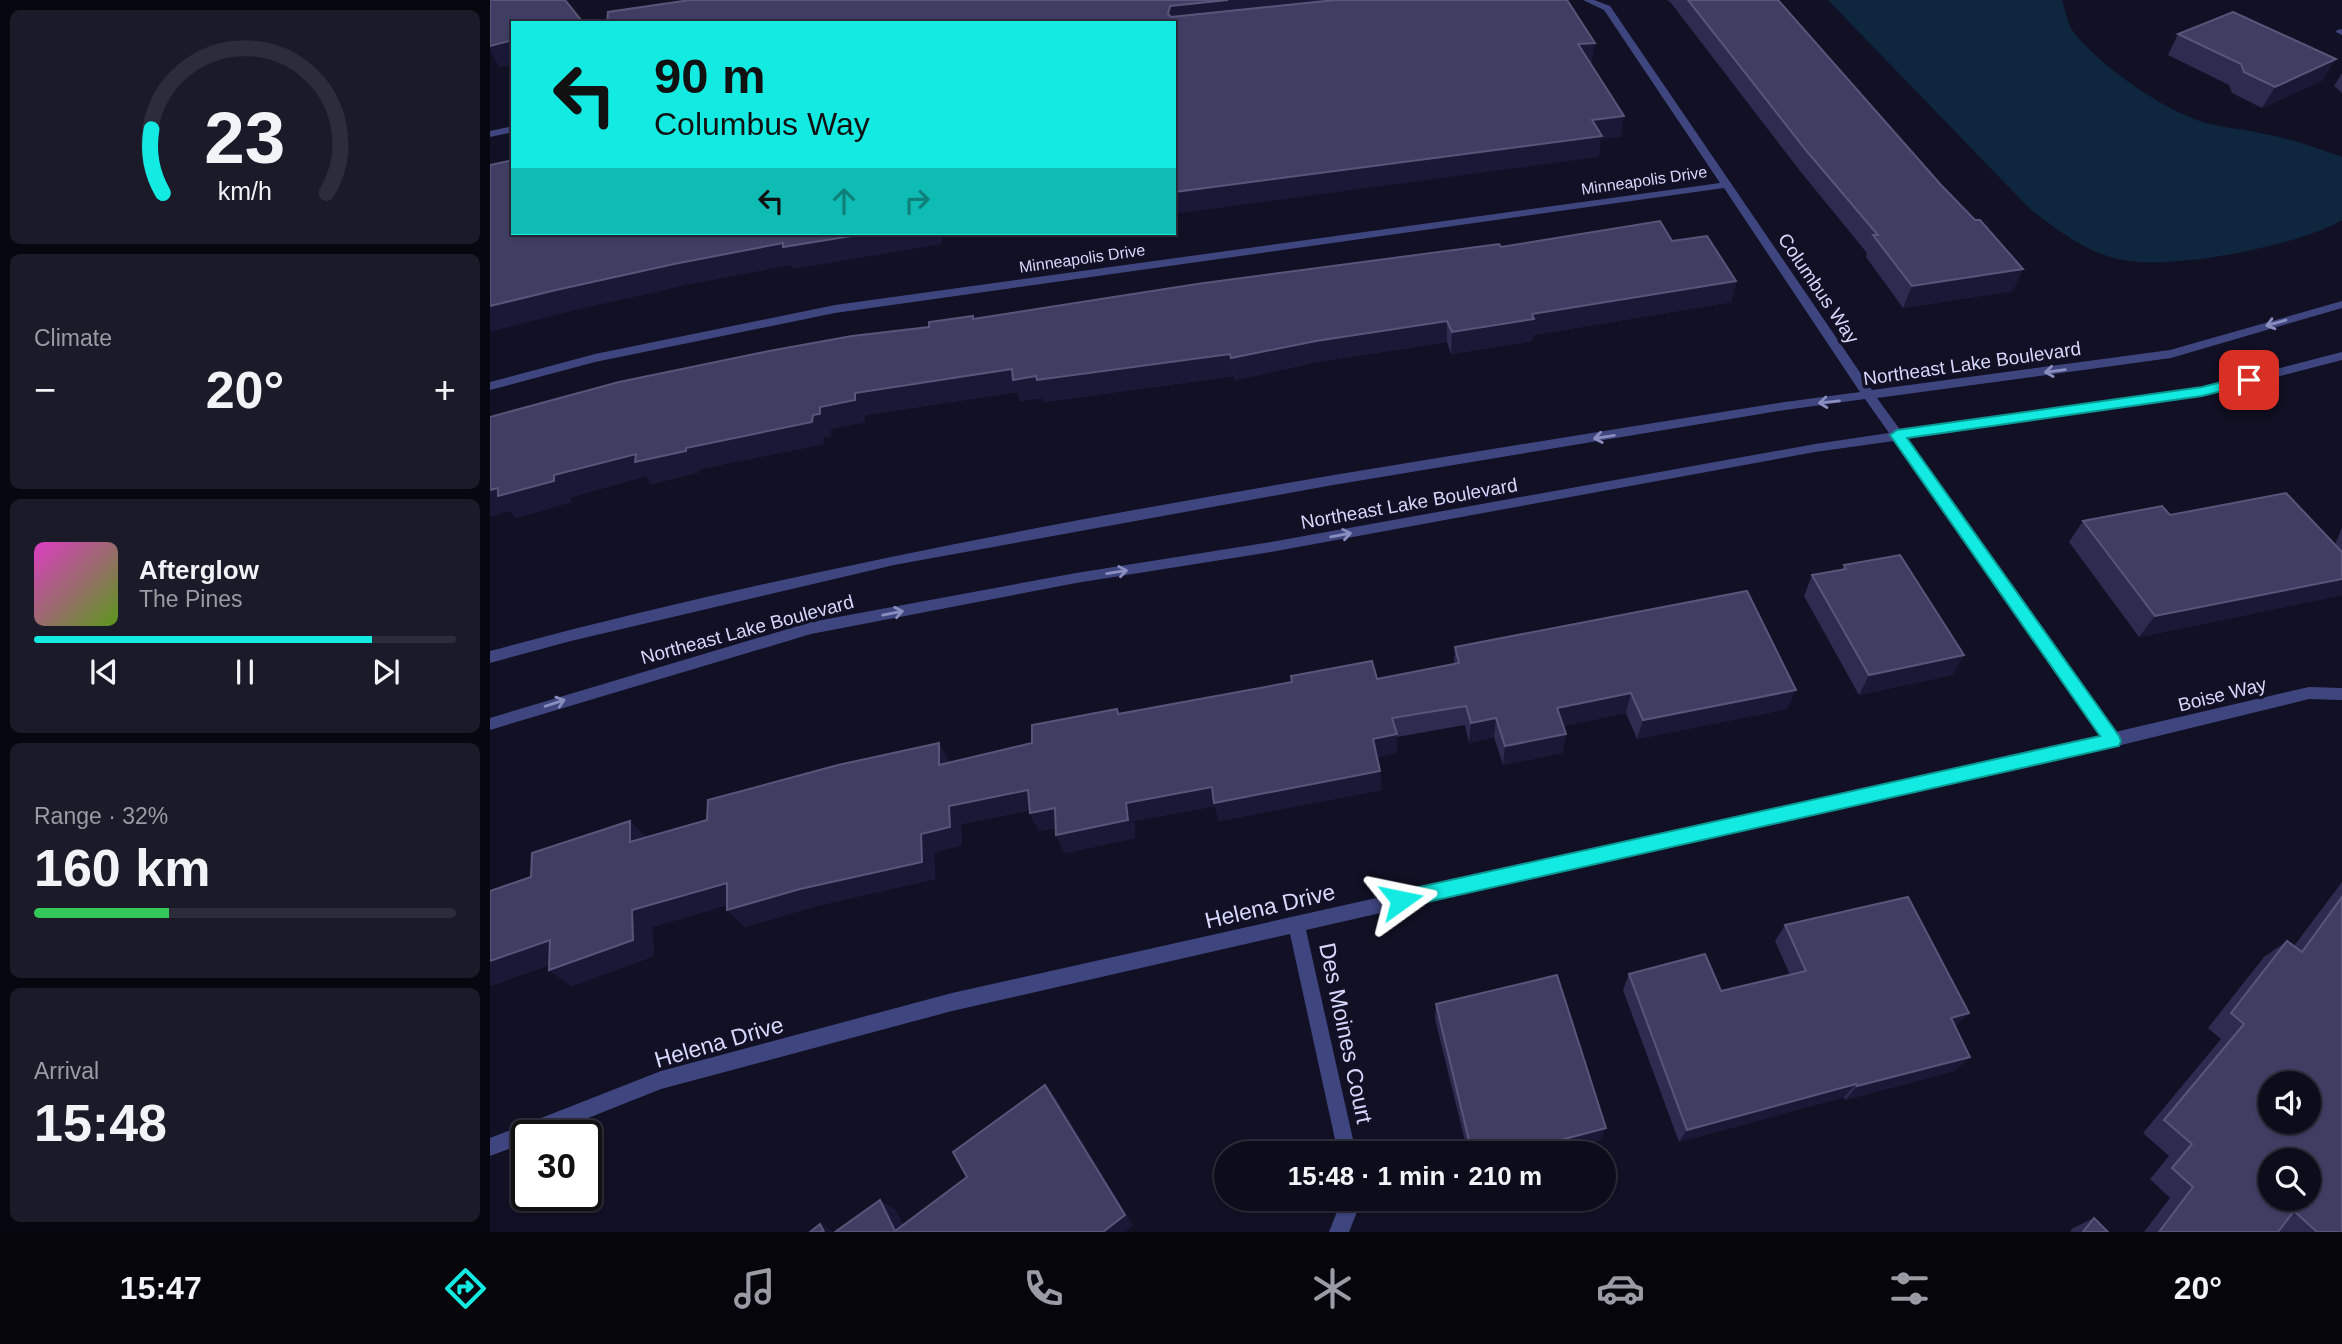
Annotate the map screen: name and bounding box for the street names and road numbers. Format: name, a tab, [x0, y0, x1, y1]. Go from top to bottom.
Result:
street label: Minneapolis Drive	[1580, 163, 1708, 198]
street label: Columbus Way	[1774, 229, 1863, 348]
street label: Minneapolis Drive	[1018, 241, 1146, 276]
street label: Northeast Lake Boulevard	[1862, 338, 2082, 389]
street label: Northeast Lake Boulevard	[1299, 474, 1519, 533]
street label: Northeast Lake Boulevard	[638, 591, 856, 668]
street label: Boise Way	[2176, 673, 2269, 716]
street label: Helena Drive	[1202, 878, 1338, 934]
street label: Des Moines Court	[1314, 940, 1378, 1126]
street label: Helena Drive	[652, 1011, 786, 1073]

